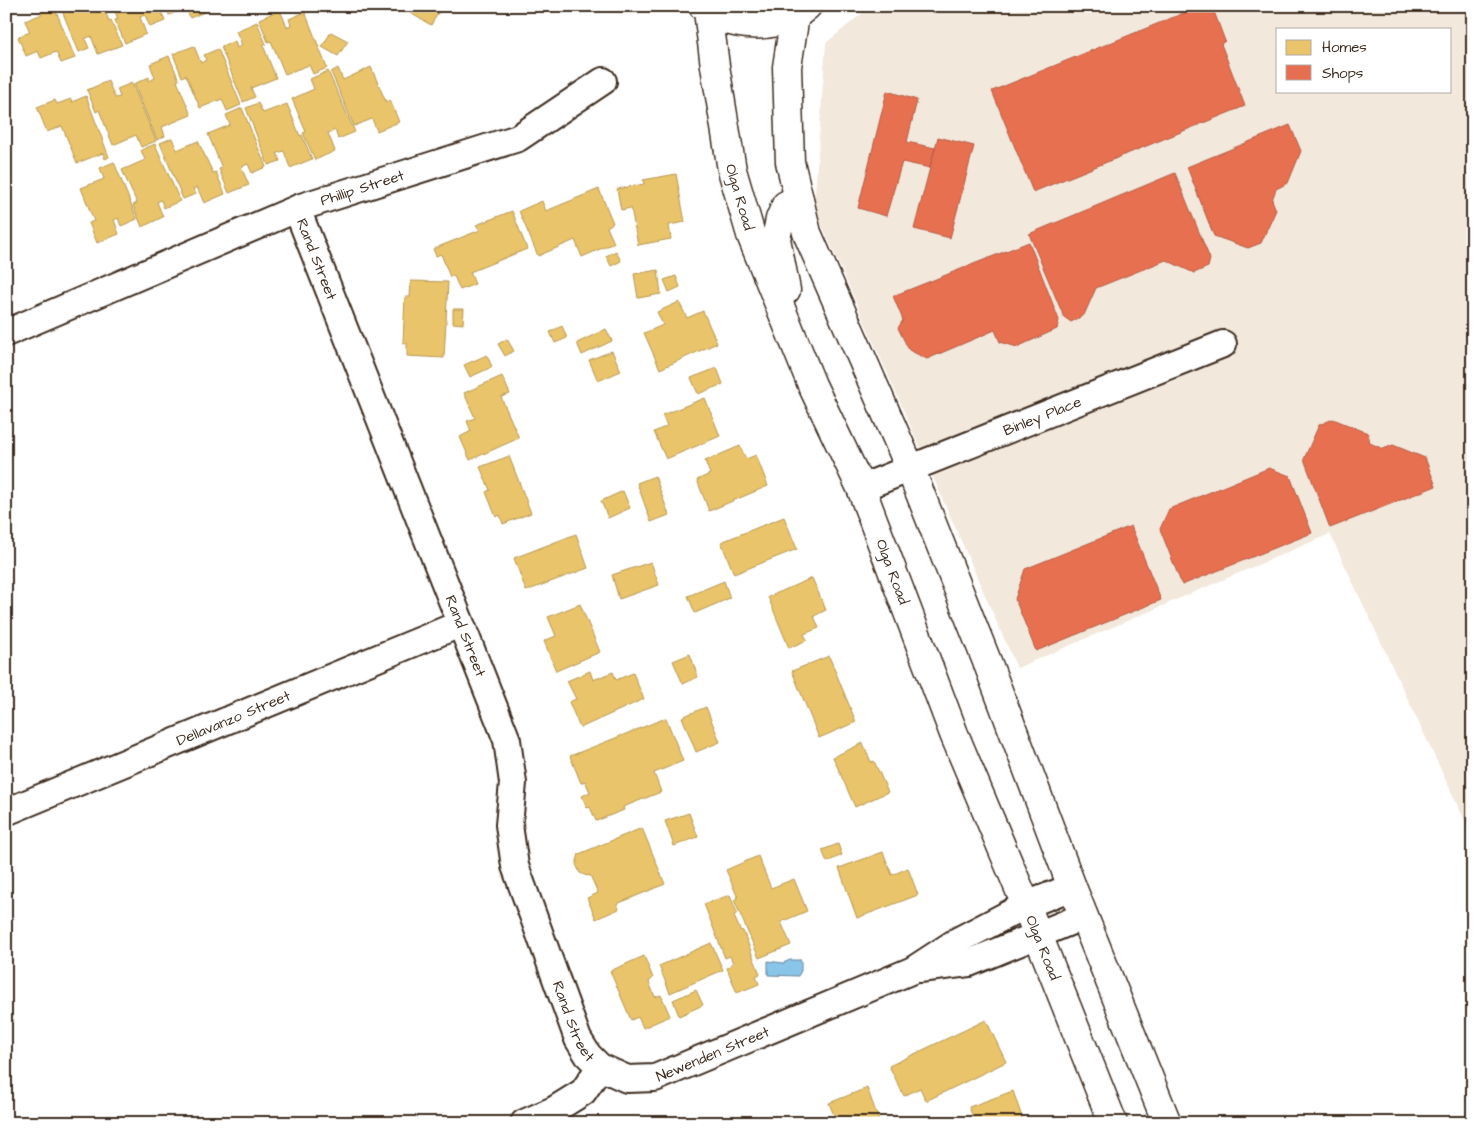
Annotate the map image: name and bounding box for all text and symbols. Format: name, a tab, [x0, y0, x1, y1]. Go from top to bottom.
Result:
legend	[1276, 28, 1452, 92]
text: Homes	[1322, 37, 1367, 58]
text: Shops	[1322, 63, 1364, 84]
street label: Olga Road	[721, 162, 760, 233]
street label: Phillip Street	[318, 164, 407, 211]
street label: Rand Street	[291, 215, 342, 303]
street label: Binley Place	[1000, 391, 1084, 441]
street label: Olga Road	[871, 536, 915, 608]
street label: Rand Street	[440, 592, 491, 680]
street label: Dellavanzo Street	[173, 685, 293, 751]
street label: Olga Road	[1021, 912, 1066, 984]
street label: Rand Street	[547, 978, 600, 1067]
street label: Newenden Street	[653, 1021, 772, 1087]

